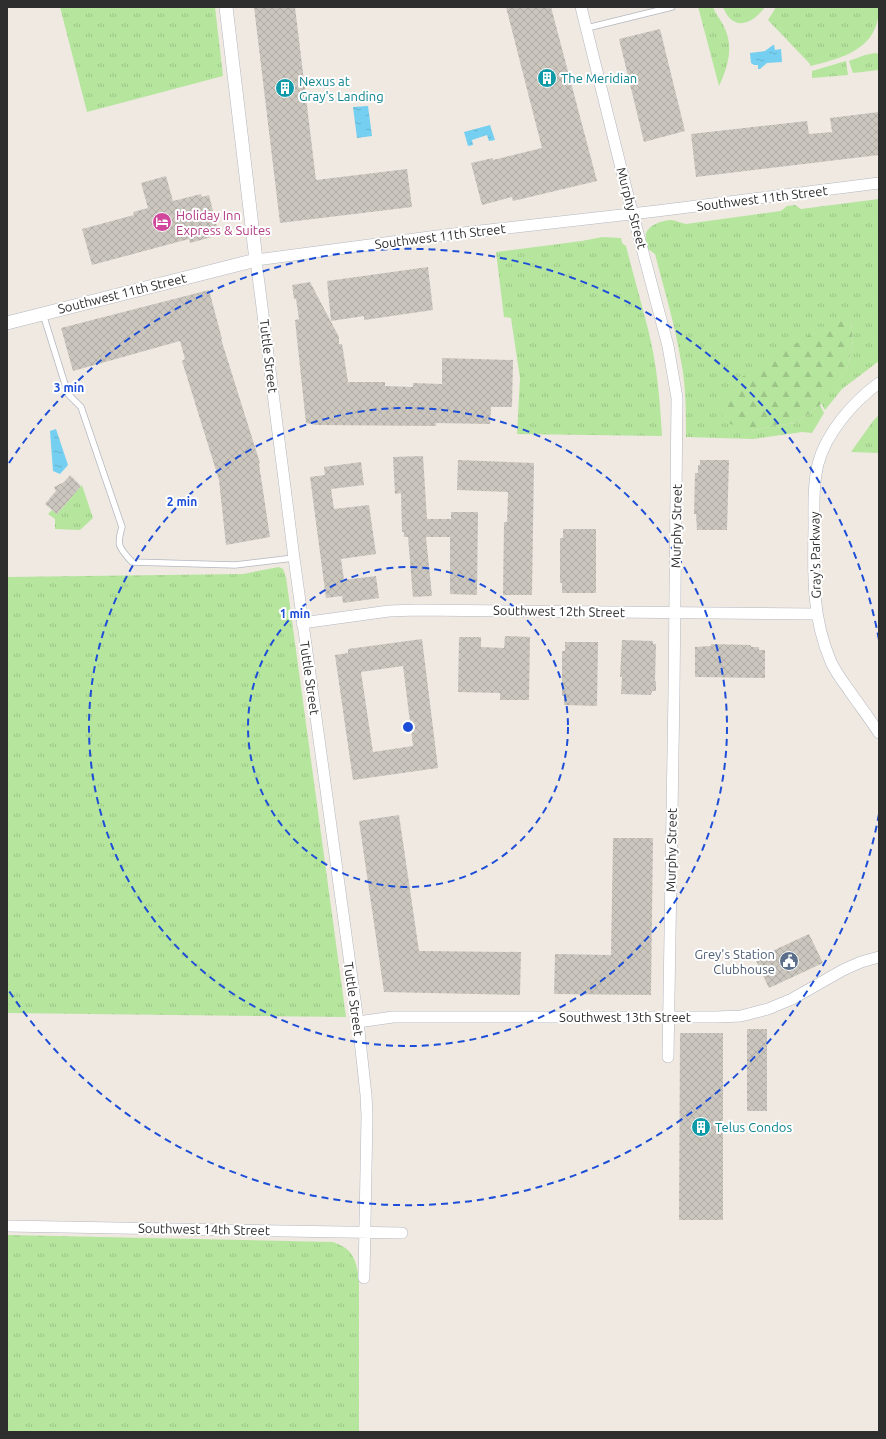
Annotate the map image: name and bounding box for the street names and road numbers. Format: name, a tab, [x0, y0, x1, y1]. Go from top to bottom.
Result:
street label: Murphy Street	[614, 166, 650, 250]
street label: Southwest 11th Street	[696, 183, 828, 213]
street label: Southwest 11th Street	[374, 221, 506, 251]
street label: Southwest 11th Street	[56, 270, 188, 316]
street label: Tuttle Street	[258, 318, 280, 394]
street label: Murphy Street	[668, 484, 684, 568]
street label: Gray's Parkway	[807, 511, 823, 599]
street label: Southwest 12th Street	[493, 603, 625, 619]
street label: Tuttle Street	[298, 640, 322, 716]
street label: Murphy Street	[663, 808, 679, 892]
street label: Tuttle Street	[342, 961, 366, 1037]
street label: Southwest 13th Street	[559, 1010, 691, 1024]
street label: Southwest 14th Street	[138, 1221, 270, 1237]

